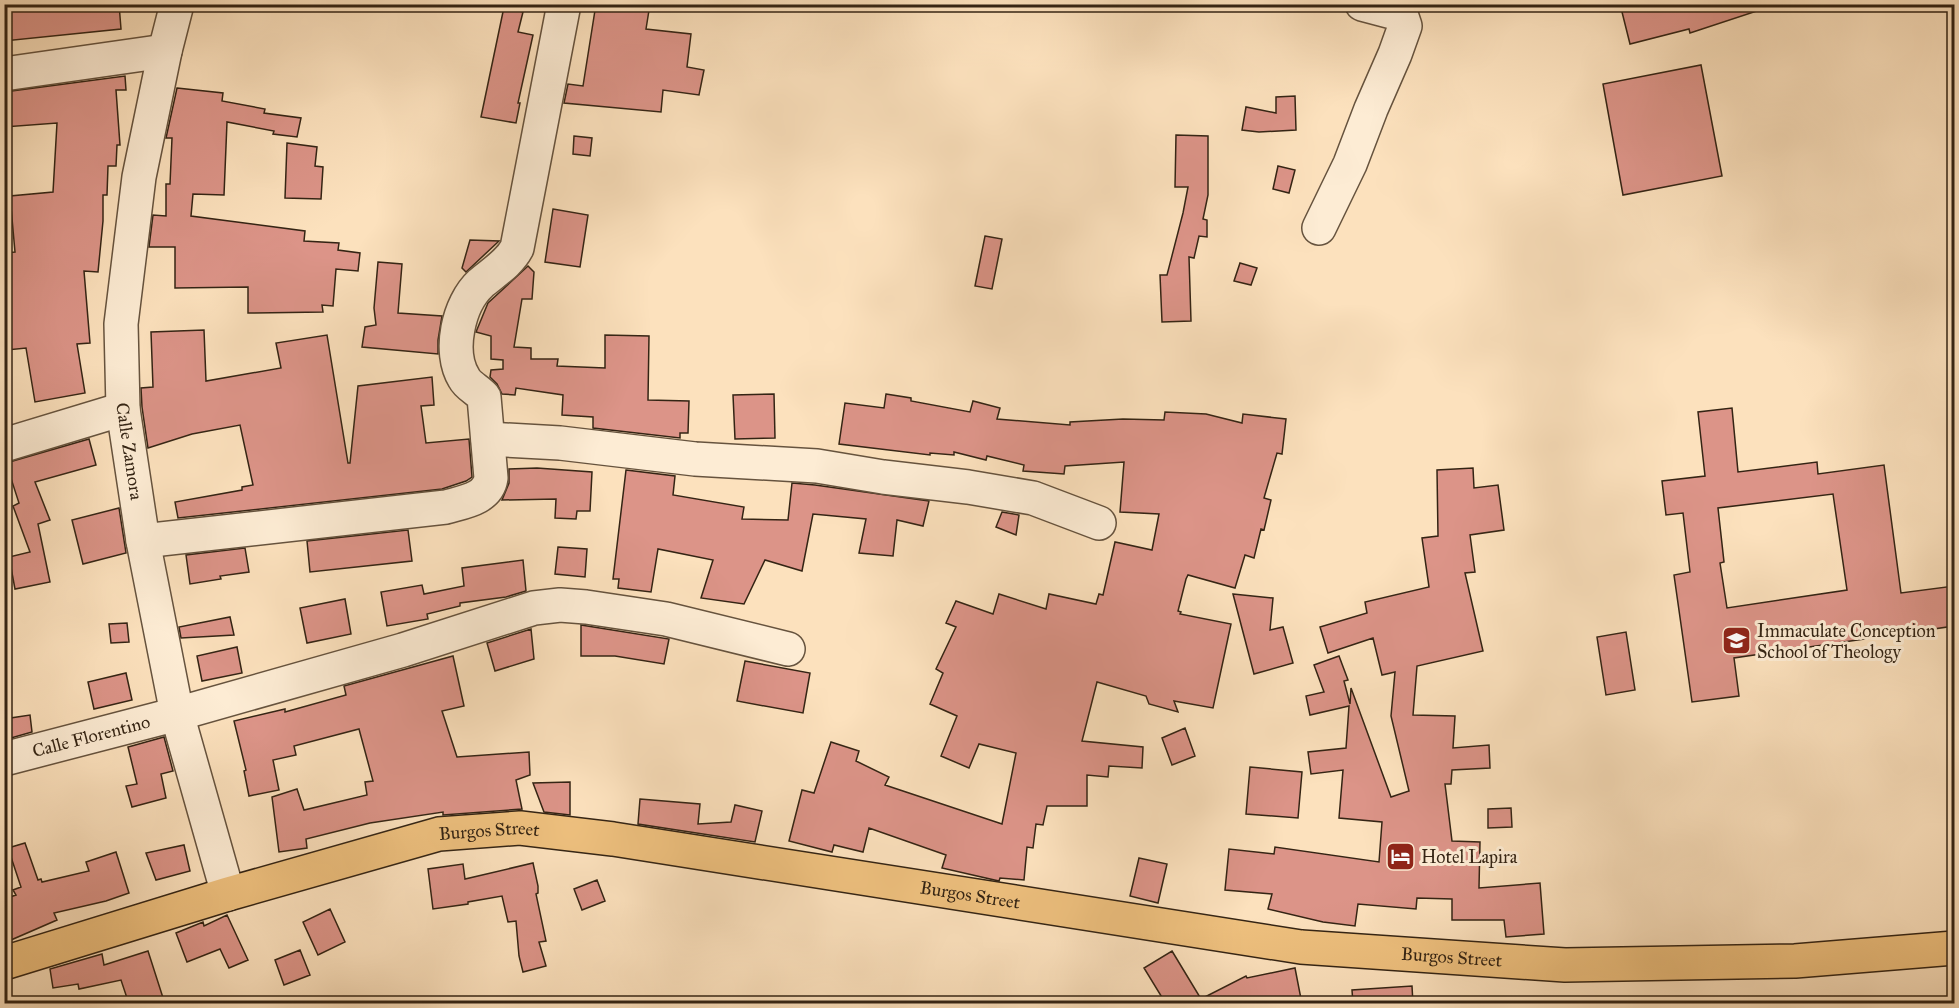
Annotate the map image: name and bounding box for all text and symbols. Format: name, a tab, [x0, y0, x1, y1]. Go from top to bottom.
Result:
street label: Calle Zamora	[112, 402, 148, 502]
place label: Immaculate Conception School of Theology	[1757, 620, 1936, 664]
school or university icon: Immaculate Conception School of Theology	[1720, 625, 1752, 657]
street label: Calle Florentino	[30, 710, 152, 762]
street label: Burgos Street	[438, 817, 541, 845]
hotel icon: Hotel Lapira	[1384, 841, 1416, 873]
place label: Hotel Lapira	[1421, 846, 1518, 868]
street label: Burgos Street	[918, 876, 1022, 914]
street label: Burgos Street	[1400, 943, 1503, 972]

